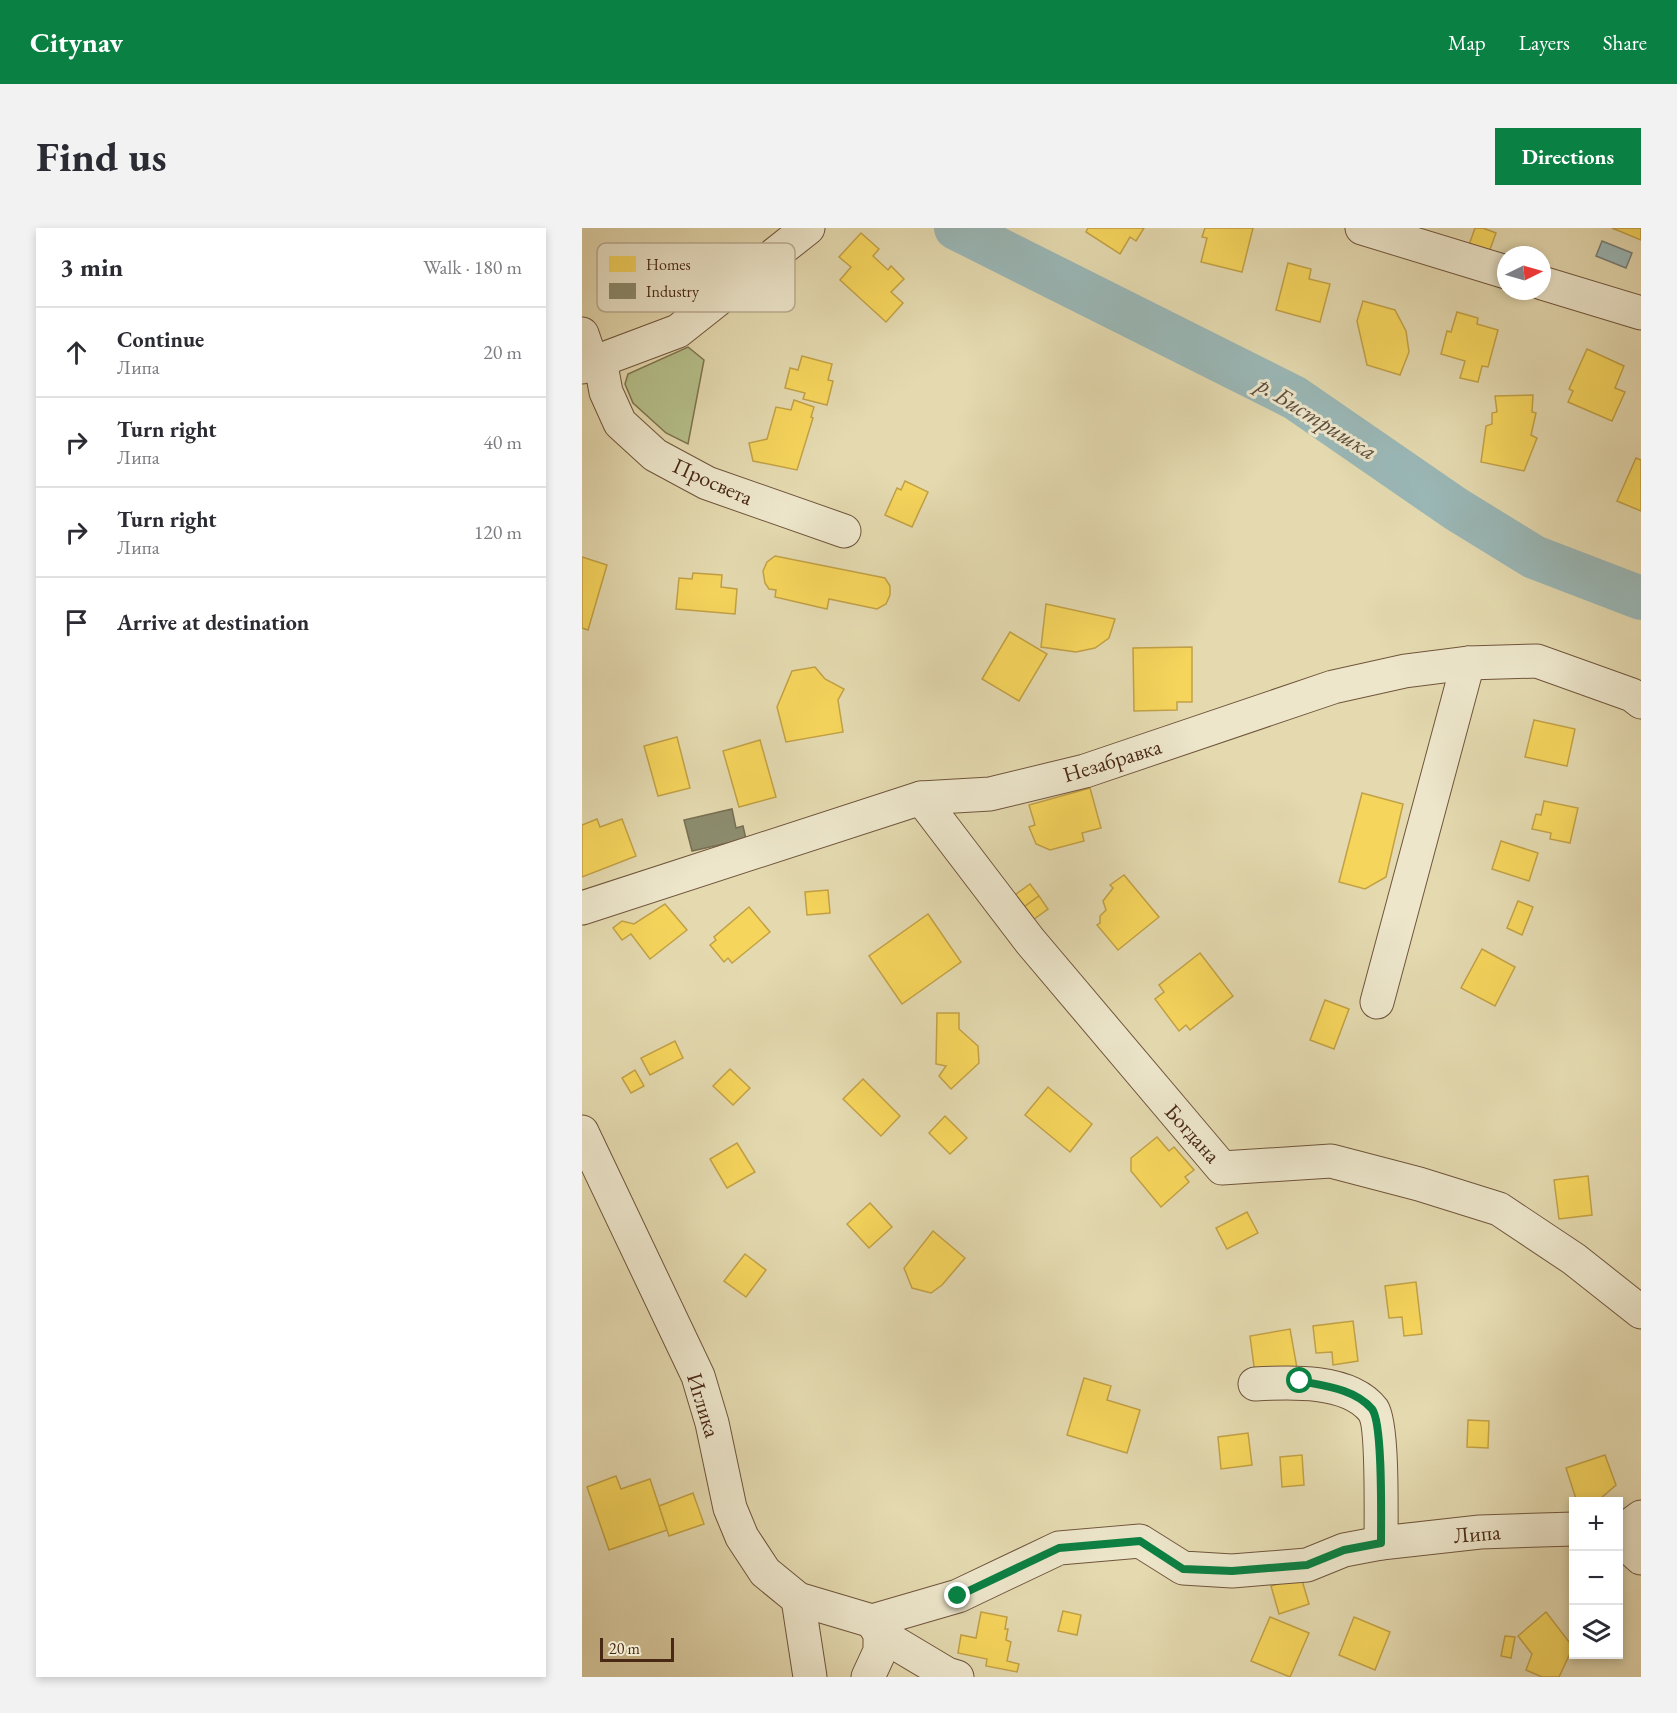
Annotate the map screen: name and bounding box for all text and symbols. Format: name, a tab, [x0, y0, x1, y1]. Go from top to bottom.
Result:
text: Citynav	[30, 24, 123, 60]
text: Map	[1448, 29, 1486, 56]
text: Layers	[1519, 29, 1570, 56]
text: Share	[1603, 29, 1647, 56]
button: Directions	[1495, 128, 1641, 185]
text: Find us	[36, 129, 167, 184]
legend	[597, 243, 795, 312]
north arrow	[1497, 246, 1551, 300]
text: 3 min	[60, 250, 123, 284]
text: Walk · 180 m	[423, 254, 522, 280]
text: Homes	[646, 254, 691, 275]
text: Industry	[646, 281, 700, 302]
text: Continue	[117, 325, 204, 354]
icon: ahead	[60, 336, 93, 369]
text: 20 m	[483, 339, 522, 365]
text: Липа	[117, 354, 160, 380]
water label: р. Бистришка	[1249, 367, 1383, 467]
text: Turn right	[117, 415, 216, 444]
icon: right	[60, 426, 93, 459]
text: 40 m	[483, 429, 522, 455]
text: Липа	[117, 444, 160, 470]
street label: Просвета	[668, 451, 758, 512]
text: Turn right	[117, 505, 216, 534]
icon: right	[60, 516, 93, 549]
text: 120 m	[474, 519, 522, 545]
text: Липа	[117, 534, 160, 560]
icon: arrive	[60, 606, 93, 639]
text: Arrive at destination	[117, 608, 309, 637]
street label: Незабравка	[1059, 732, 1165, 789]
street label: Богдана	[1158, 1098, 1227, 1169]
route start	[1286, 1367, 1312, 1393]
street label: Иглика	[680, 1369, 727, 1441]
map controls	[1569, 1497, 1623, 1659]
button: +	[1569, 1497, 1623, 1551]
street label: Липа	[1452, 1517, 1502, 1550]
button: −	[1569, 1551, 1623, 1605]
route end	[944, 1582, 970, 1608]
button: layers	[1569, 1605, 1623, 1659]
scale bar	[600, 1635, 674, 1662]
text: 20 m	[609, 1638, 640, 1659]

